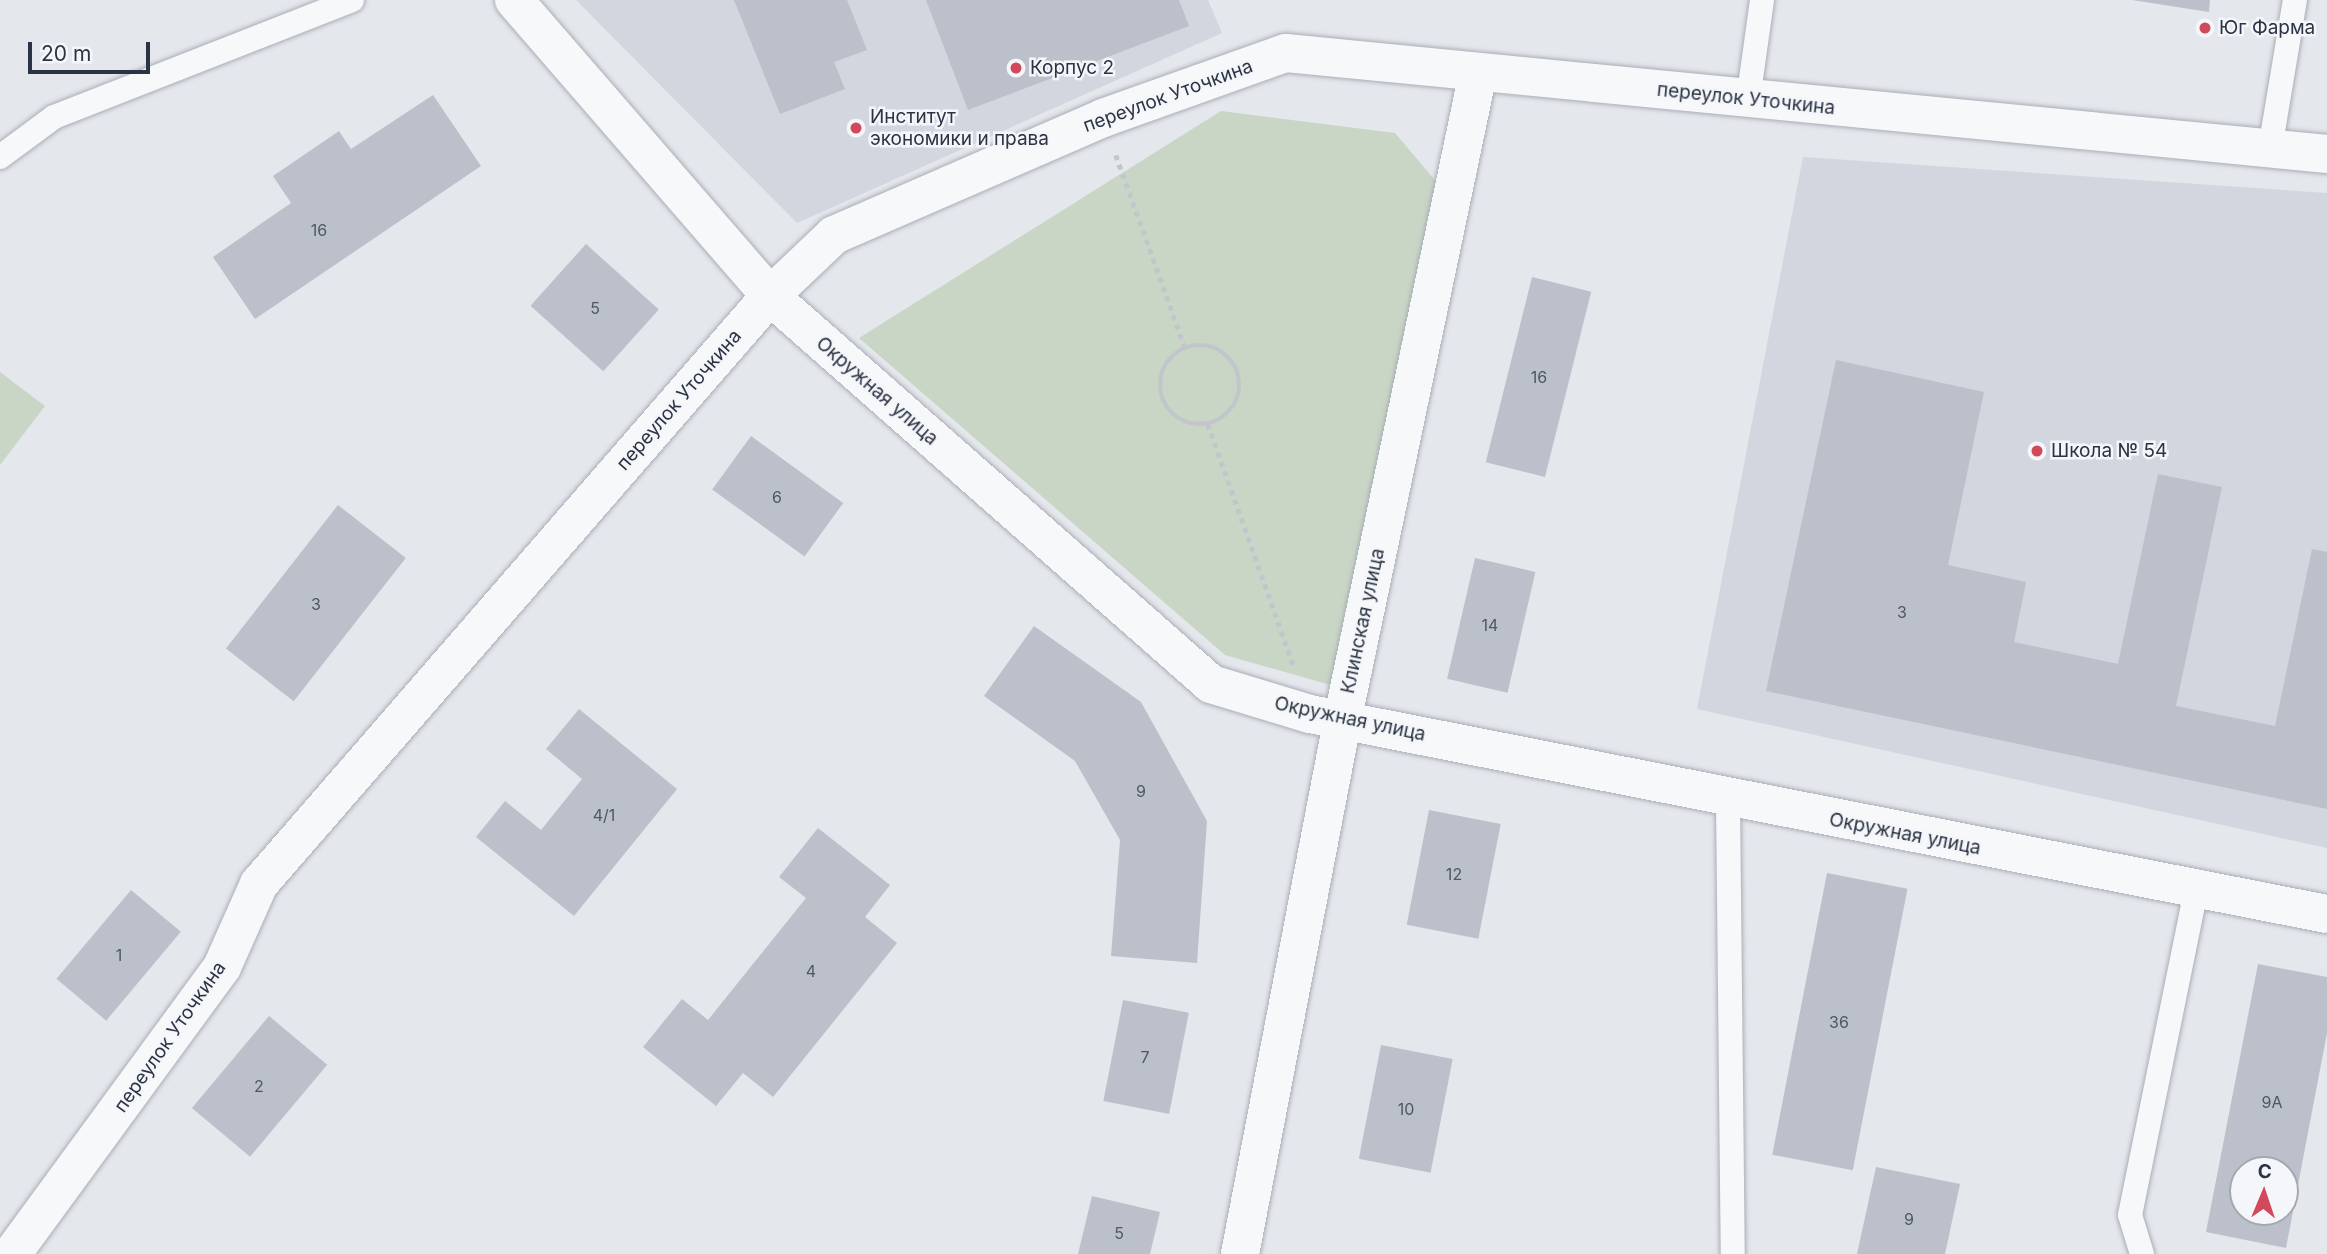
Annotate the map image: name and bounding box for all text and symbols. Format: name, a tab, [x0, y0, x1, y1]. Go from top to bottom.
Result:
place label: Юг Фарма	[2219, 17, 2315, 39]
marker: Юг Фарма	[2197, 20, 2213, 36]
scale bar	[32, 28, 154, 72]
text: 20 m	[41, 41, 91, 66]
street label: переулок Уточкина	[1080, 55, 1256, 137]
place label: Корпус 2	[1030, 57, 1114, 79]
marker: Корпус 2	[1008, 60, 1024, 76]
street label: переулок Уточкина	[1656, 78, 1836, 120]
place label: Институт экономики и права	[870, 106, 1049, 150]
marker: Институт экономики и права	[848, 120, 864, 136]
house number: 16	[311, 220, 327, 240]
house number: 5	[590, 298, 600, 318]
street label: переулок Уточкина	[612, 325, 746, 475]
street label: Окружная улица	[811, 332, 943, 450]
house number: 16	[1531, 367, 1547, 387]
place label: Школа № 54	[2051, 440, 2167, 462]
marker: Школа № 54	[2029, 443, 2045, 459]
house number: 6	[772, 487, 782, 507]
street label: Клинская улица	[1336, 546, 1390, 696]
house number: 3	[311, 594, 321, 614]
house number: 3	[1897, 602, 1907, 622]
house number: 14	[1482, 615, 1498, 635]
street label: Окружная улица	[1272, 692, 1428, 746]
house number: 9	[1136, 781, 1146, 801]
house number: 4/1	[593, 805, 615, 825]
street label: Окружная улица	[1827, 808, 1983, 860]
house number: 12	[1446, 864, 1462, 884]
house number: 1	[116, 945, 122, 965]
street label: переулок Уточкина	[109, 957, 231, 1117]
house number: 4	[806, 961, 816, 981]
house number: 36	[1829, 1012, 1849, 1032]
house number: 7	[1140, 1047, 1150, 1067]
house number: 2	[254, 1076, 264, 1096]
house number: 9А	[2262, 1092, 2282, 1112]
house number: 10	[1398, 1099, 1414, 1119]
north arrow	[2229, 1156, 2299, 1226]
text: С	[2257, 1160, 2272, 1183]
house number: 9	[1904, 1209, 1914, 1229]
house number: 5	[1114, 1223, 1124, 1243]

